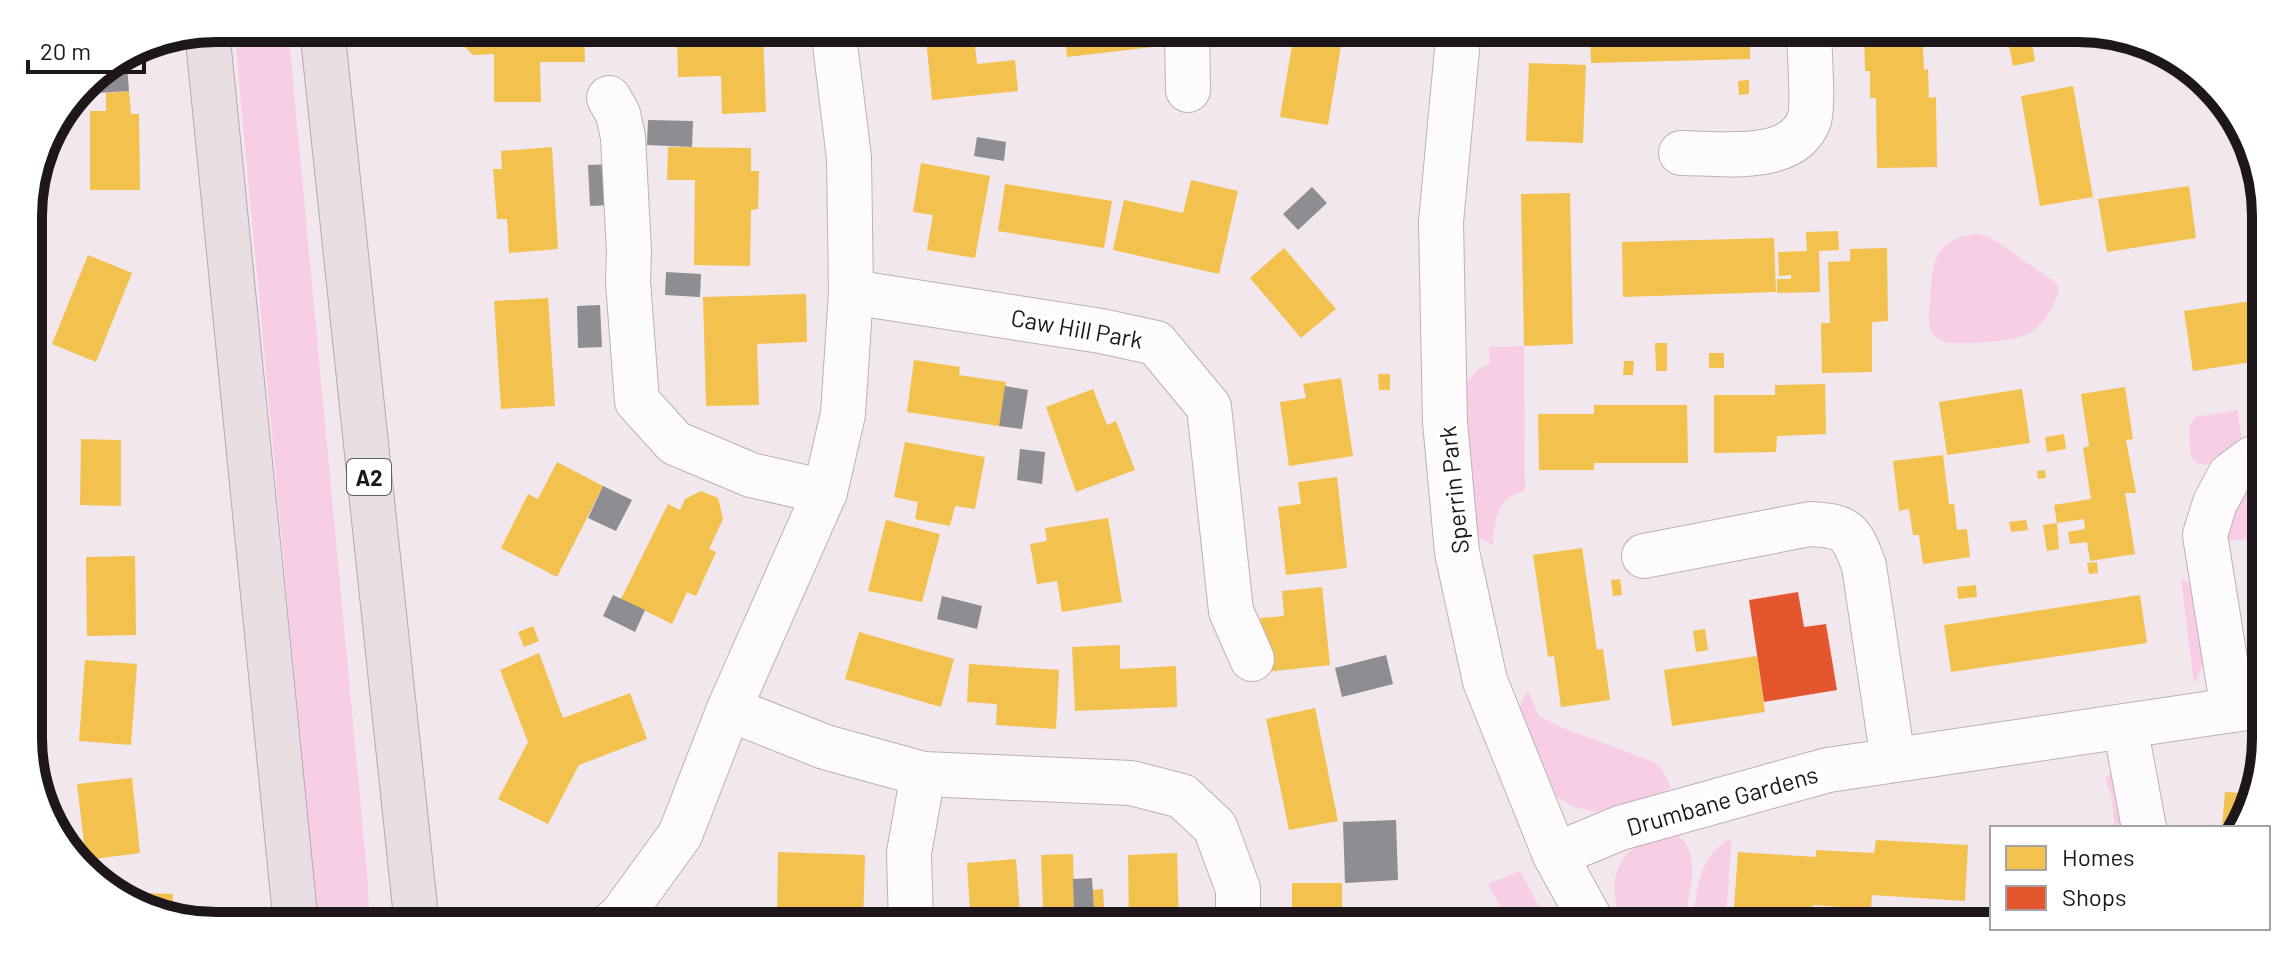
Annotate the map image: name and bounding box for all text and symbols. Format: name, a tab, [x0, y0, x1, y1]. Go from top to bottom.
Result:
scale bar	[28, 24, 144, 74]
text: 20 m	[40, 36, 91, 65]
street label: Caw Hill Park	[1009, 302, 1145, 354]
street label: Sperrin Park	[1432, 425, 1474, 555]
road number: A2	[347, 459, 391, 495]
street label: Drumbane Gardens	[1623, 759, 1821, 841]
legend	[1990, 826, 2270, 930]
text: Homes	[2062, 842, 2135, 871]
text: Shops	[2062, 882, 2127, 911]

